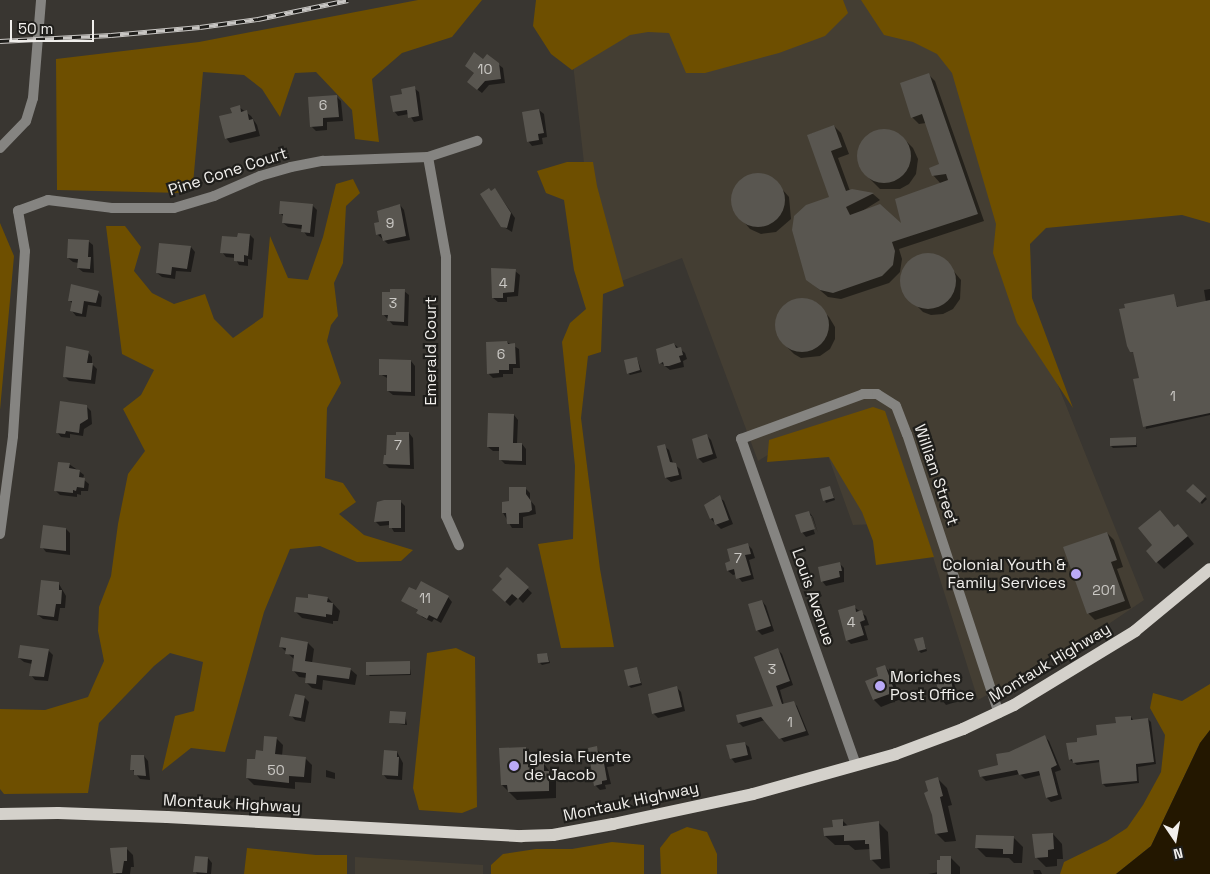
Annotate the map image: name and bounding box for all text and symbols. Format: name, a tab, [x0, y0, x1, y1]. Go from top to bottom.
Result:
scale bar	[12, 10, 96, 42]
text: 50 m	[18, 19, 53, 38]
house number: 10	[478, 61, 492, 77]
house number: 6	[319, 97, 327, 113]
street label: Pine Cone Court	[166, 144, 290, 200]
house number: 9	[386, 215, 394, 231]
house number: 4	[499, 275, 507, 291]
house number: 3	[389, 295, 397, 311]
street label: Emerald Court	[421, 297, 441, 405]
house number: 6	[497, 346, 505, 362]
house number: 1	[1170, 388, 1176, 404]
street label: William Street	[910, 422, 962, 528]
house number: 7	[394, 437, 402, 453]
street label: Louis Avenue	[787, 546, 839, 648]
house number: 7	[734, 550, 742, 566]
place label: Colonial Youth & Family Services	[942, 555, 1066, 593]
marker: Colonial Youth & Family Services	[1070, 568, 1082, 580]
house number: 201	[1092, 582, 1116, 598]
house number: 11	[419, 590, 431, 606]
house number: 4	[847, 614, 855, 630]
street label: Montauk Highway	[986, 619, 1114, 707]
house number: 3	[768, 661, 776, 677]
place label: Moriches Post Office	[890, 667, 974, 705]
marker: Moriches Post Office	[874, 680, 886, 692]
house number: 1	[787, 714, 793, 730]
place label: Iglesia Fuente de Jacob	[524, 747, 631, 785]
marker: Iglesia Fuente de Jacob	[508, 760, 520, 772]
house number: 50	[267, 762, 285, 778]
street label: Montauk Highway	[562, 778, 700, 826]
street label: Montauk Highway	[163, 791, 301, 817]
north arrow	[1150, 814, 1200, 864]
text: N	[1172, 844, 1185, 863]

